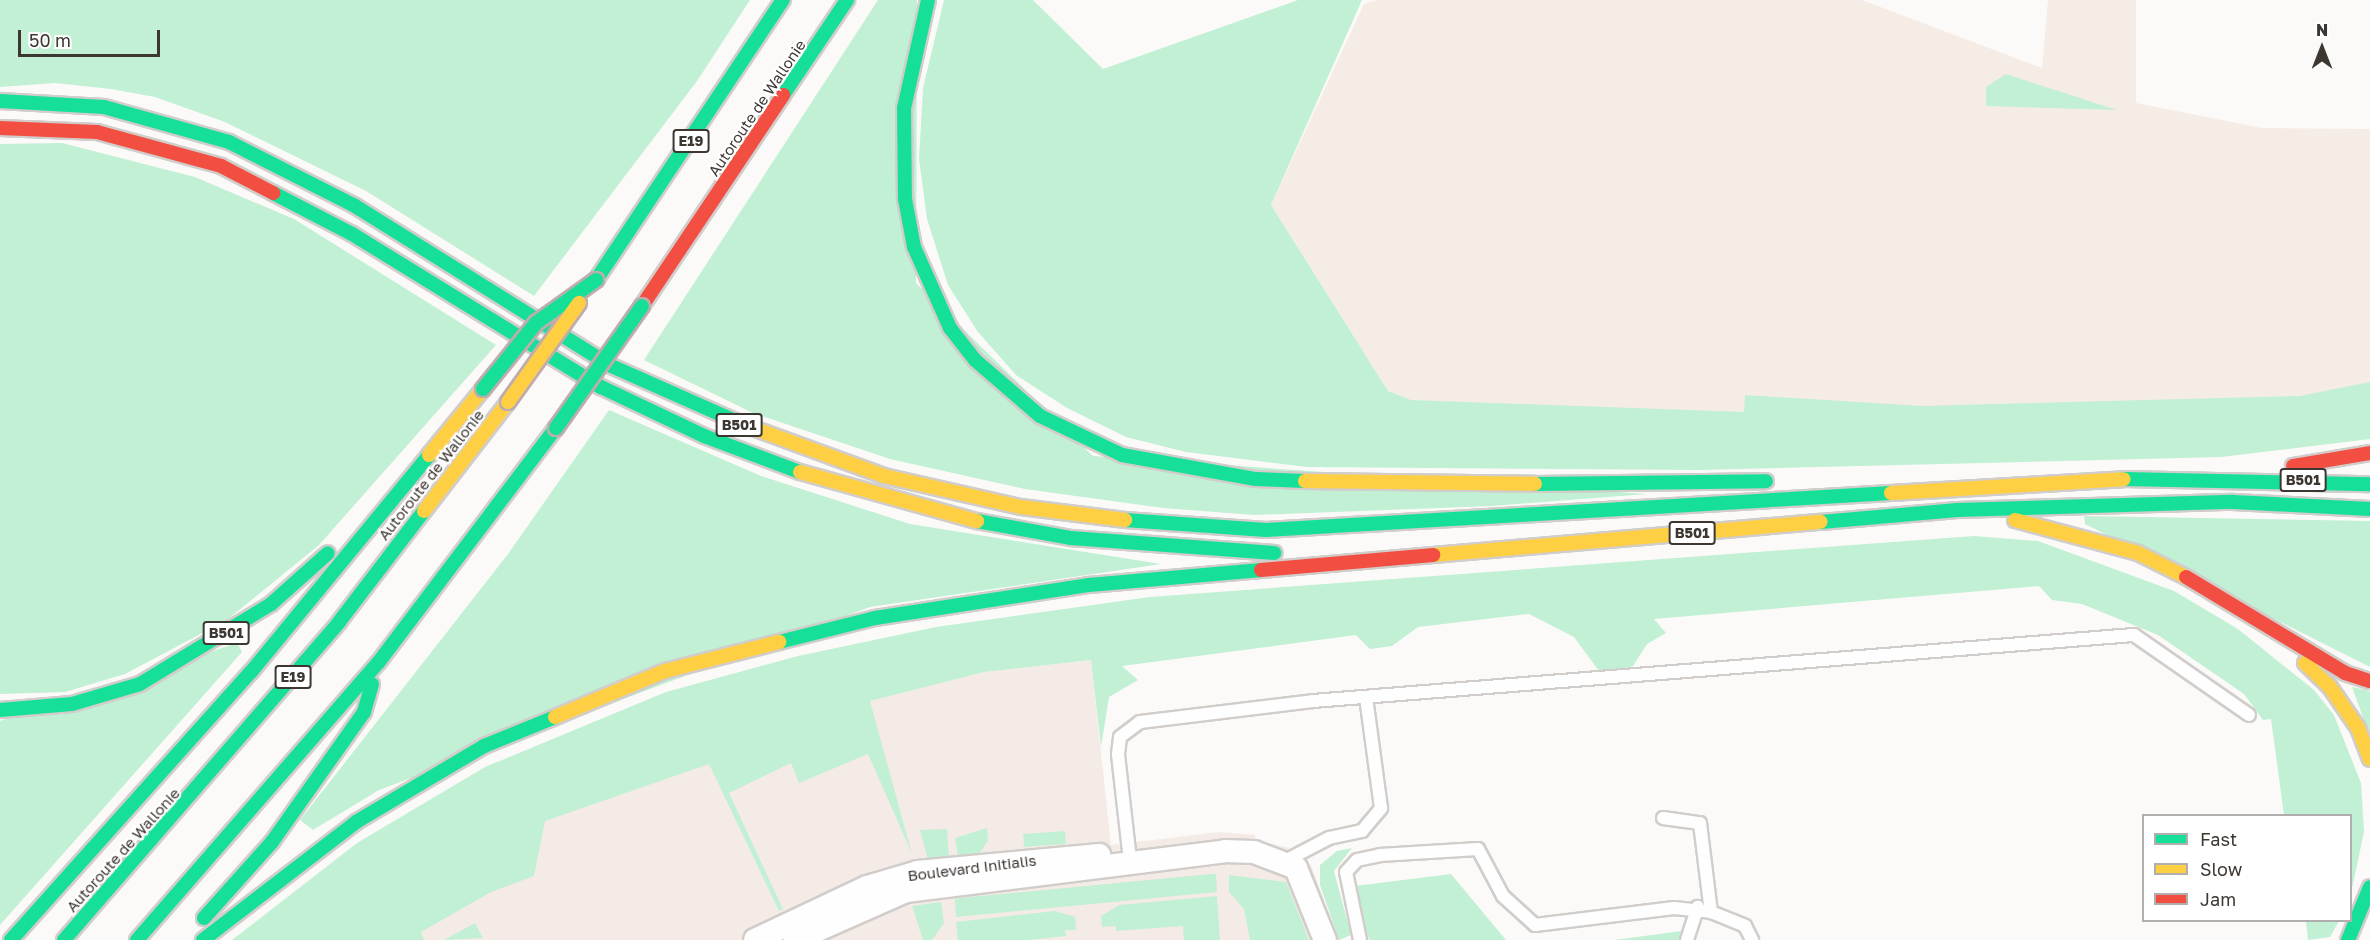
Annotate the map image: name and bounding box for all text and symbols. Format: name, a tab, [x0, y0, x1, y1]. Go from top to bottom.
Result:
scale bar	[21, 18, 164, 56]
north arrow	[2292, 18, 2352, 78]
text: N	[2316, 20, 2328, 40]
text: 50 m	[29, 29, 71, 51]
street label: Autoroute de Wallonie	[705, 36, 809, 180]
road number: E19	[672, 130, 710, 152]
street label: Autoroute de Wallonie	[375, 406, 487, 544]
road number: B501	[715, 414, 763, 436]
road number: B501	[2279, 469, 2327, 491]
road number: B501	[1668, 522, 1716, 544]
road number: B501	[202, 622, 250, 644]
road number: E19	[274, 666, 312, 688]
street label: Autoroute de Wallonie	[63, 784, 183, 916]
legend	[2142, 814, 2352, 922]
text: Fast	[2200, 828, 2237, 850]
street label: Boulevard Initialis	[907, 851, 1037, 885]
text: Slow	[2200, 858, 2242, 880]
text: Jam	[2200, 888, 2236, 910]

